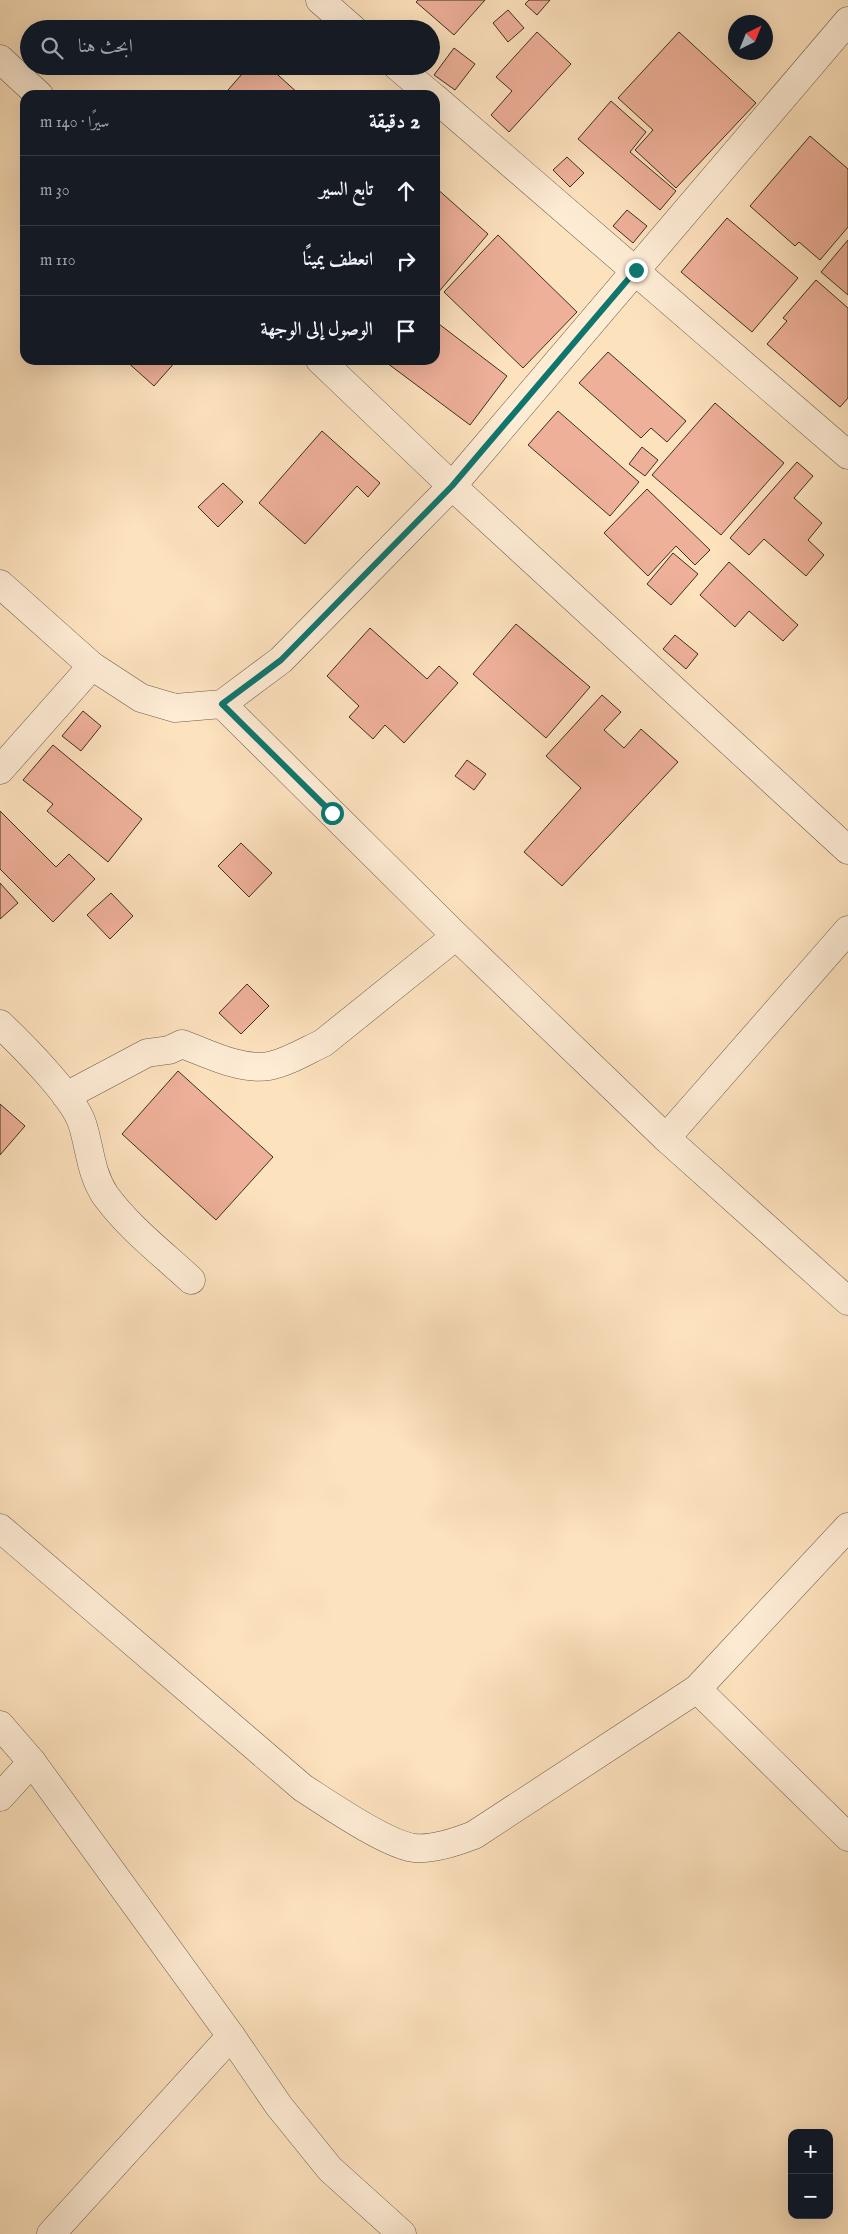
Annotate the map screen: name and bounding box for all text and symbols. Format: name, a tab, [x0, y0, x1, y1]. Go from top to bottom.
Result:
north arrow	[728, 15, 773, 60]
search box	[20, 20, 440, 75]
icon: search	[38, 34, 66, 62]
text: ابحث هنا	[78, 35, 133, 59]
text: 2 دقيقة	[369, 109, 420, 136]
text: سيرًا · 140 m	[40, 113, 109, 133]
icon: ahead	[392, 177, 420, 205]
text: تابع السير	[319, 178, 373, 202]
text: 30 m	[40, 181, 70, 201]
icon: right	[392, 247, 420, 275]
text: انعطف يمينًا	[303, 248, 373, 272]
text: 110 m	[40, 251, 76, 271]
route end	[625, 259, 648, 282]
icon: arrive	[392, 317, 420, 345]
text: الوصول إلى الوجهة	[261, 318, 373, 342]
route start	[321, 802, 344, 825]
map controls	[788, 2129, 833, 2219]
button: +	[788, 2129, 833, 2174]
button: −	[788, 2174, 833, 2219]

